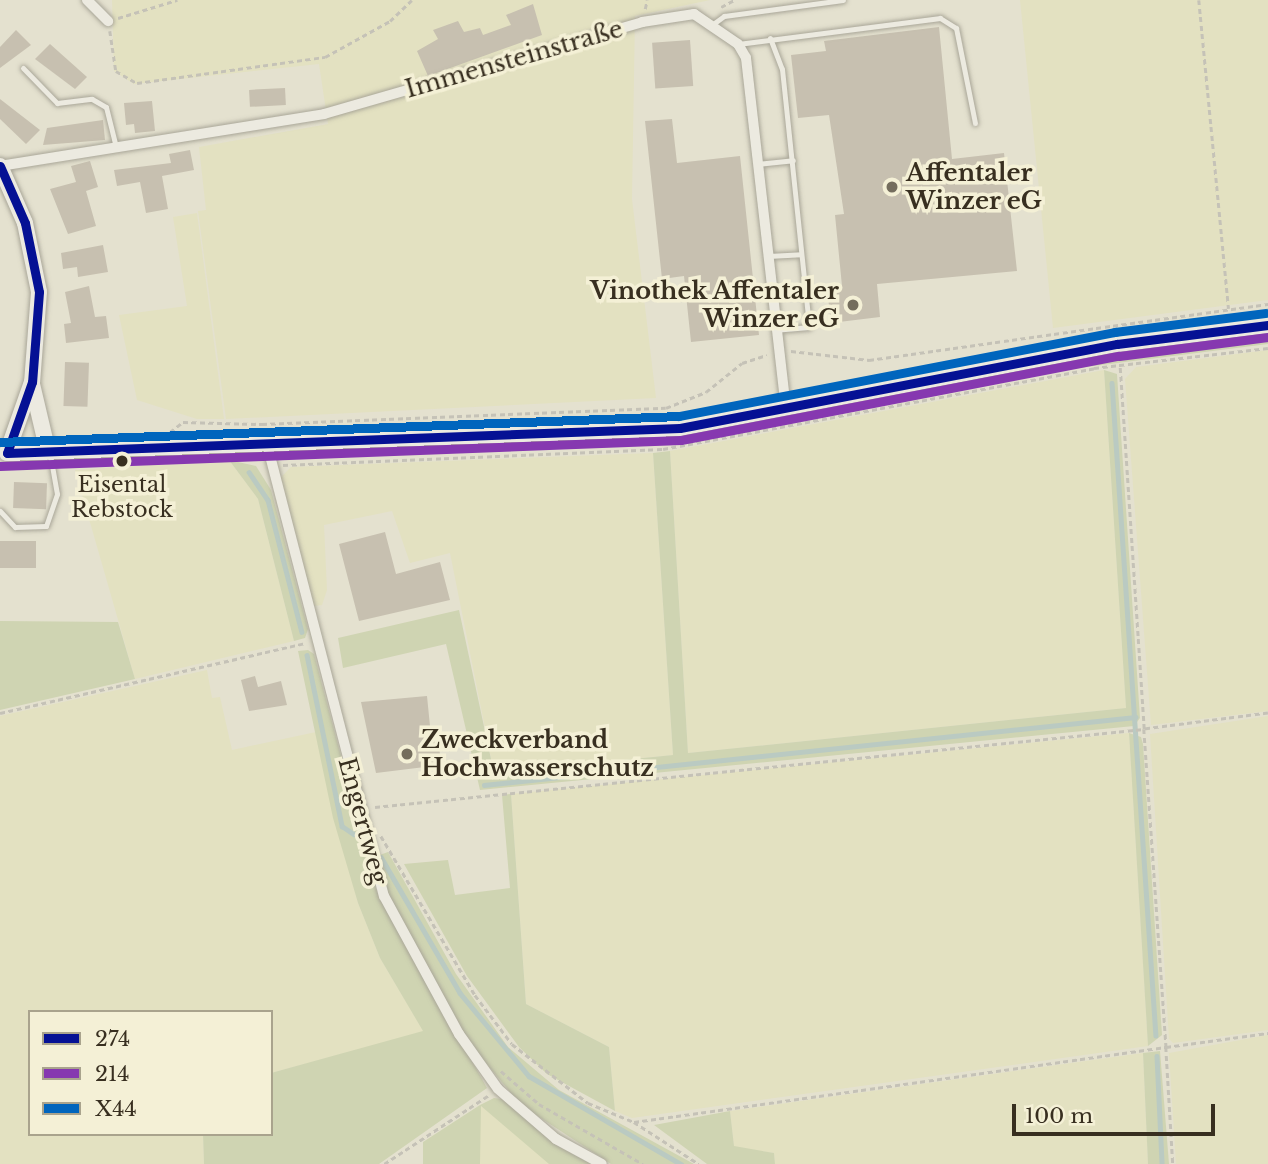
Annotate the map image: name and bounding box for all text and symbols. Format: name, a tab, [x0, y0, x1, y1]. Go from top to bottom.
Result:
street label: Immensteinstraße	[402, 14, 626, 104]
place label: Affentaler Winzer eG	[906, 159, 1042, 215]
marker: Affentaler Winzer eG	[884, 179, 900, 195]
place label: Vinothek Affentaler Winzer eG	[589, 277, 839, 333]
marker: Vinothek Affentaler Winzer eG	[845, 297, 861, 313]
marker: Eisental Rebstock	[115, 454, 129, 468]
place label: Eisental Rebstock	[71, 471, 173, 522]
place label: Zweckverband Hochwasserschutz	[421, 726, 654, 782]
marker: Zweckverband Hochwasserschutz	[399, 746, 415, 762]
street label: Engertweg	[332, 754, 394, 888]
legend	[28, 1010, 273, 1136]
text: 274	[95, 1026, 130, 1052]
text: 214	[95, 1061, 130, 1087]
scale bar	[1016, 1090, 1219, 1134]
text: X44	[95, 1096, 137, 1122]
text: 100 m	[1025, 1103, 1093, 1129]

